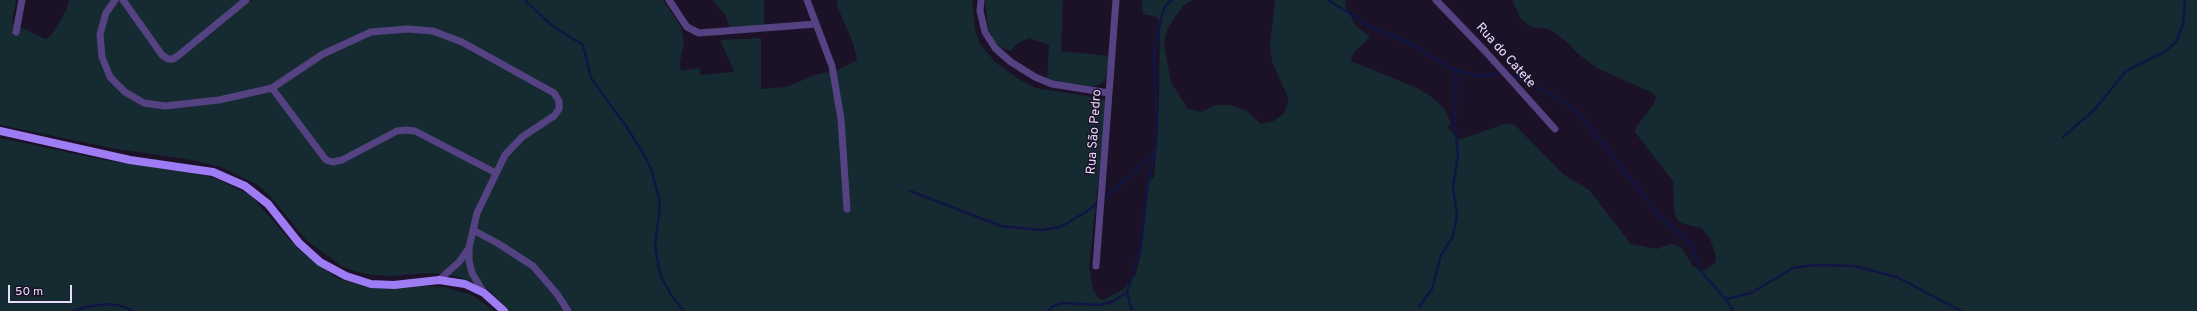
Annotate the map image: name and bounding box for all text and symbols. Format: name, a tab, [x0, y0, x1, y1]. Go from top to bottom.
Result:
street label: Rua do Catete	[1472, 20, 1538, 92]
street label: Rua São Pedro	[1084, 89, 1106, 175]
scale bar	[10, 277, 74, 303]
text: 50 m	[15, 284, 43, 300]

